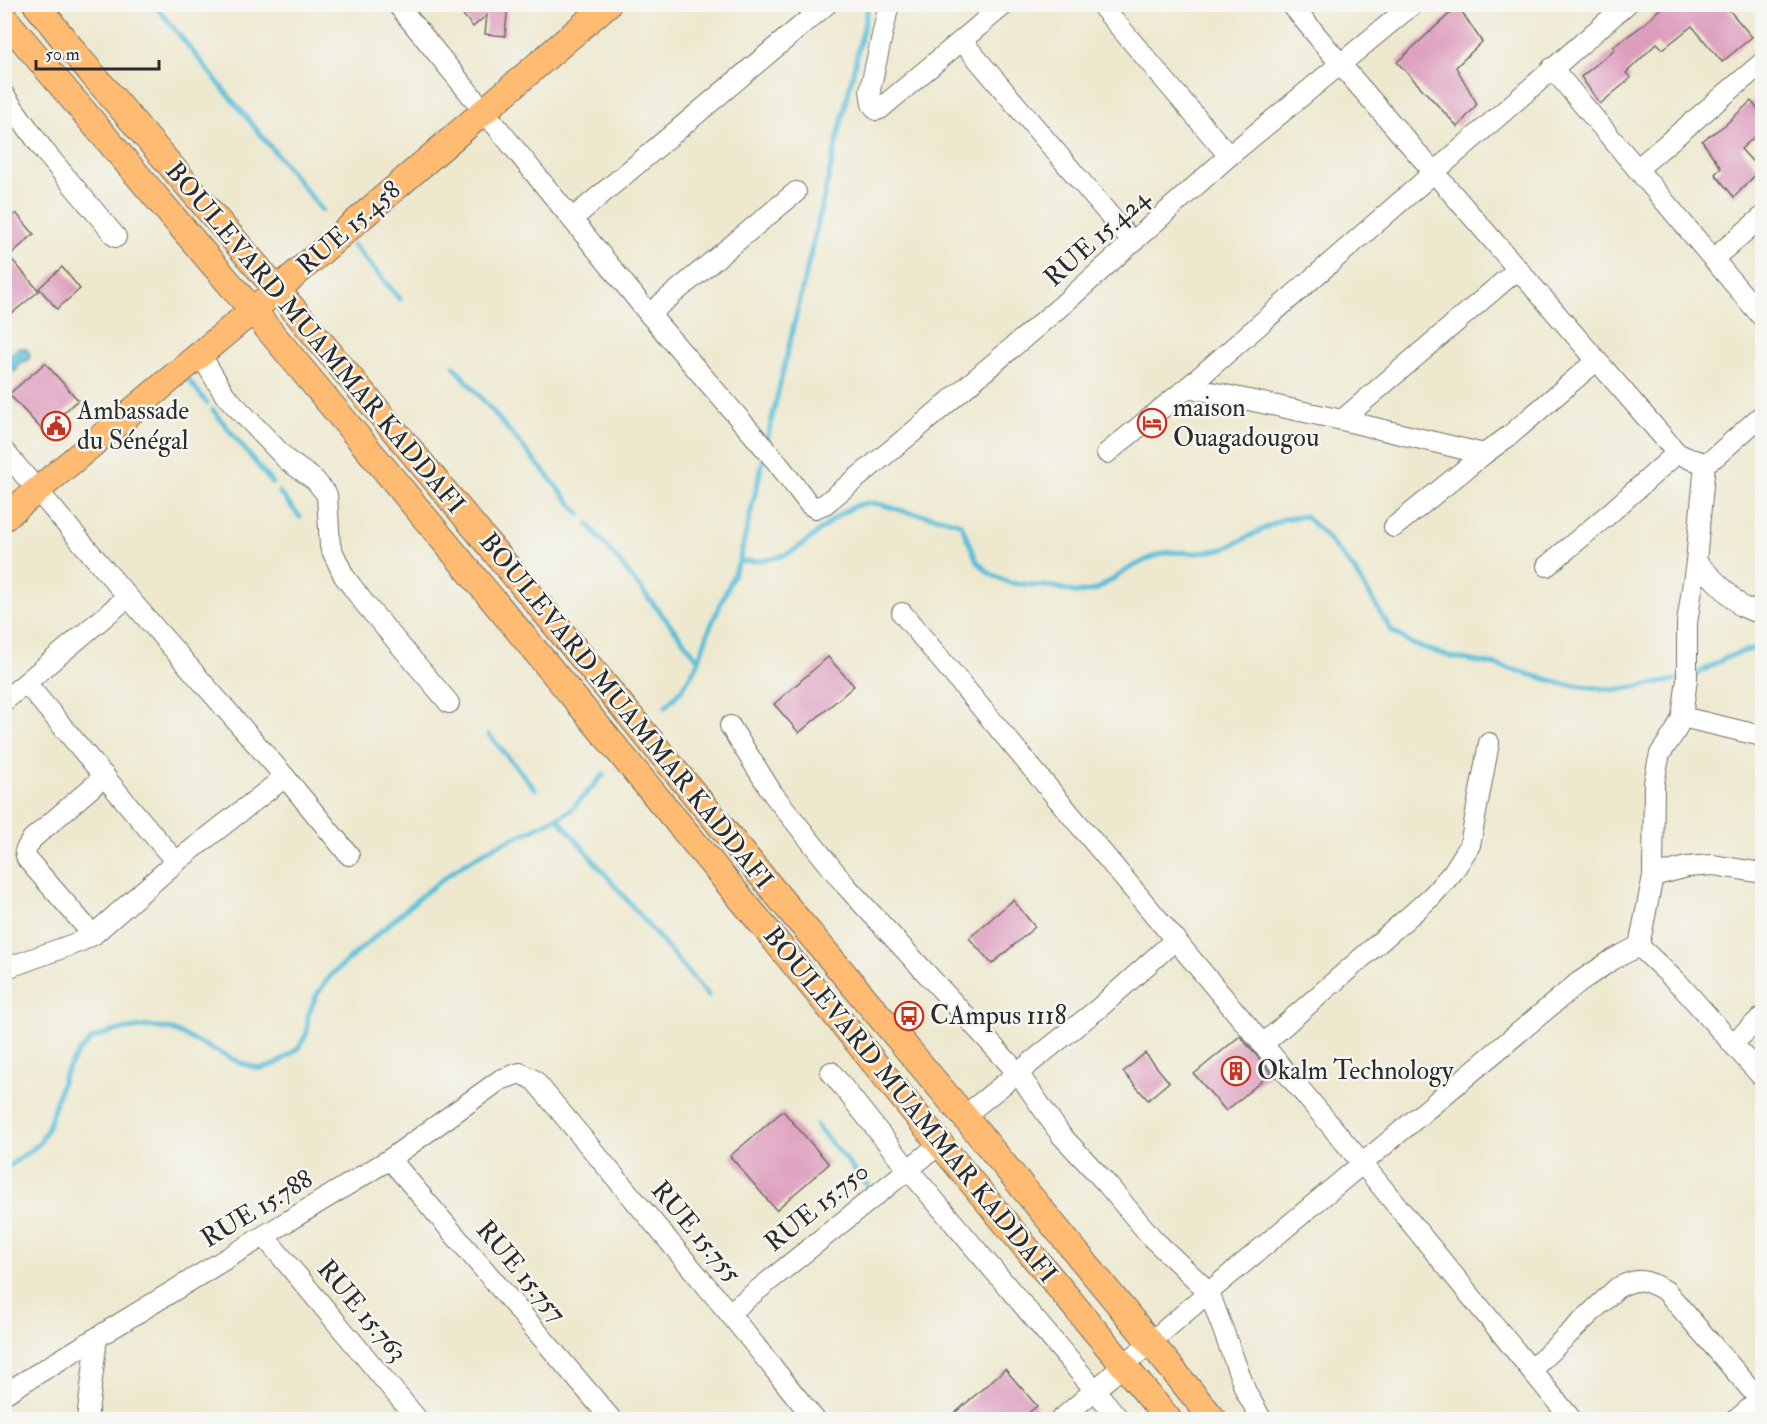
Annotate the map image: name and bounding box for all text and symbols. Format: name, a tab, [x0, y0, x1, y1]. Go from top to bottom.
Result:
scale bar	[36, 33, 159, 71]
text: 50 m	[45, 43, 80, 66]
street label: BOULEVARD MUAMMAR KADDAFI	[158, 156, 472, 520]
street label: RUE 15.458	[291, 174, 407, 282]
street label: RUE 15.424	[1038, 182, 1157, 294]
place label: maison Ouagadougou	[1173, 392, 1319, 454]
place label: Ambassade du Sénégal	[76, 395, 189, 457]
hotel icon: maison Ouagadougou	[1136, 407, 1168, 439]
public building icon: Ambassade du Sénégal	[40, 410, 72, 442]
street label: BOULEVARD MUAMMAR KADDAFI	[472, 526, 780, 896]
street label: BOULEVARD MUAMMAR KADDAFI	[756, 920, 1064, 1290]
bus stop icon: CAmpus 1118	[893, 1000, 925, 1032]
place label: CAmpus 1118	[930, 1000, 1067, 1033]
building icon: Okalm Technology	[1220, 1055, 1252, 1087]
place label: Okalm Technology	[1257, 1055, 1454, 1087]
street label: RUE 15.750	[759, 1155, 875, 1259]
street label: RUE 15.788	[195, 1163, 319, 1255]
street label: RUE 15.755	[644, 1175, 748, 1290]
street label: RUE 15.757	[469, 1214, 573, 1330]
street label: RUE 15.763	[310, 1254, 414, 1368]

